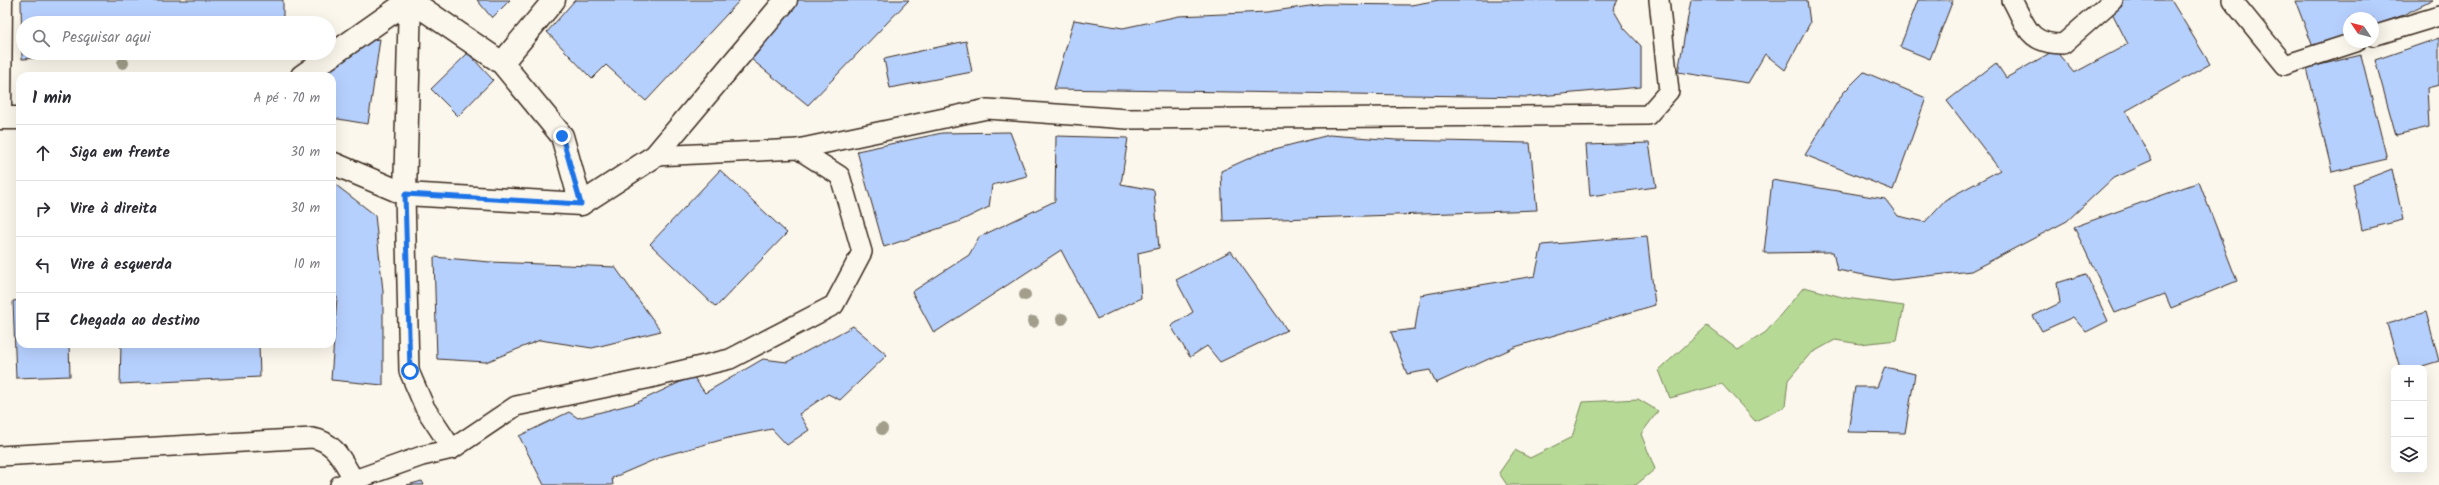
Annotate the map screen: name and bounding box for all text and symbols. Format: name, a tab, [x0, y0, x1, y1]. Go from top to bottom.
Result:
north arrow	[2343, 12, 2379, 48]
search box	[16, 16, 336, 60]
text: Pesquisar aqui	[62, 26, 151, 50]
icon: search	[30, 27, 52, 49]
text: 1 min	[32, 85, 71, 112]
text: A pé · 70 m	[253, 88, 320, 109]
route end	[553, 127, 571, 145]
text: Siga em frente	[70, 141, 170, 165]
icon: ahead	[32, 142, 54, 164]
text: 30 m	[291, 142, 320, 163]
text: Vire à direita	[70, 197, 157, 221]
icon: right	[32, 198, 54, 220]
text: 30 m	[291, 198, 320, 219]
text: Vire à esquerda	[70, 253, 172, 277]
icon: left	[32, 254, 54, 276]
text: 10 m	[294, 254, 320, 275]
text: Chegada ao destino	[70, 309, 200, 333]
icon: arrive	[32, 310, 54, 332]
route start	[401, 362, 419, 380]
map controls	[2391, 365, 2427, 473]
button: +	[2391, 365, 2427, 401]
button: −	[2391, 401, 2427, 437]
button: layers	[2391, 437, 2427, 473]

